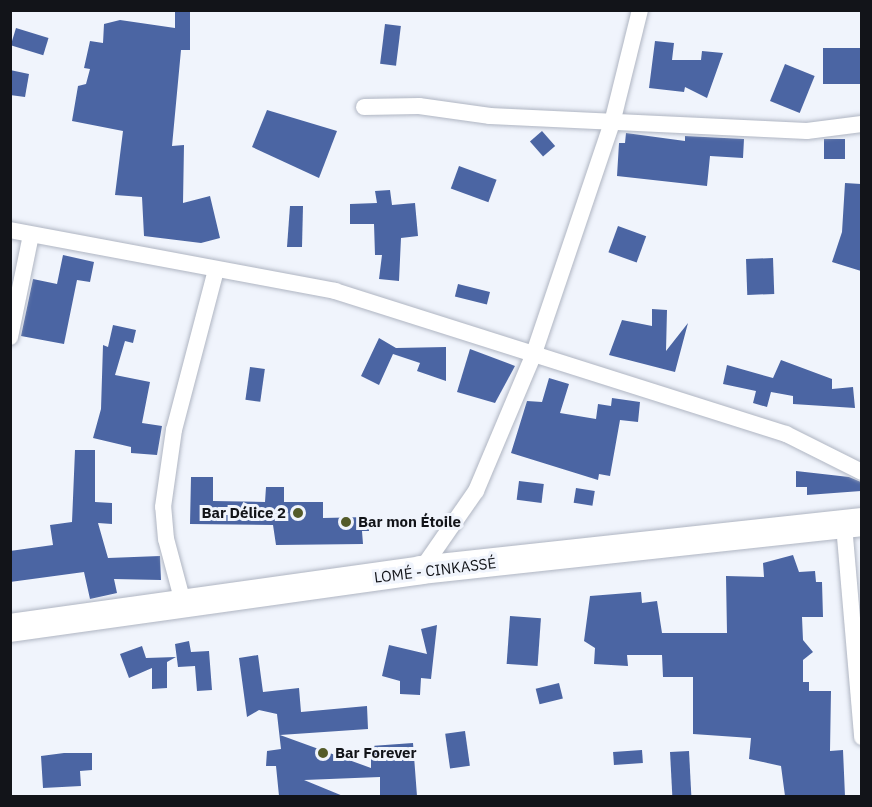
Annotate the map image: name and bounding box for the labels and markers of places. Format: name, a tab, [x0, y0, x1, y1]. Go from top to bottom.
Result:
place label: Bar Délice 2	[201, 504, 286, 522]
marker: Bar Délice 2	[291, 506, 305, 520]
place label: Bar mon Étoile	[358, 513, 461, 531]
marker: Bar mon Étoile	[339, 515, 353, 529]
place label: Bar Forever	[335, 744, 417, 762]
marker: Bar Forever	[316, 746, 330, 760]

